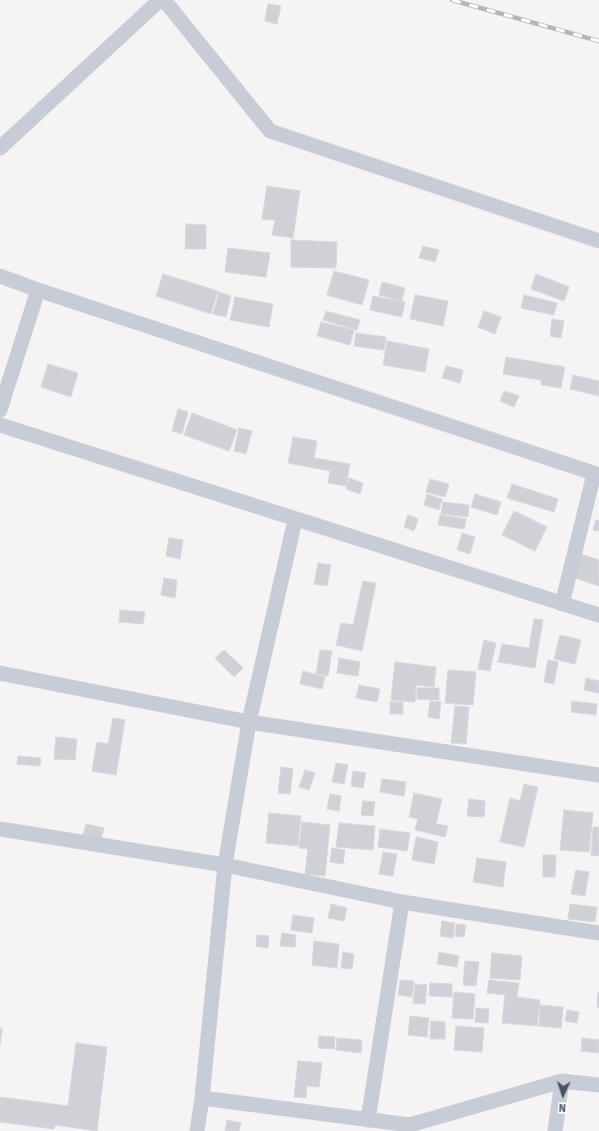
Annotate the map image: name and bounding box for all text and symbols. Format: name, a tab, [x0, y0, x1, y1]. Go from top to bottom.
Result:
north arrow	[543, 1075, 583, 1115]
text: N	[558, 1100, 566, 1115]

